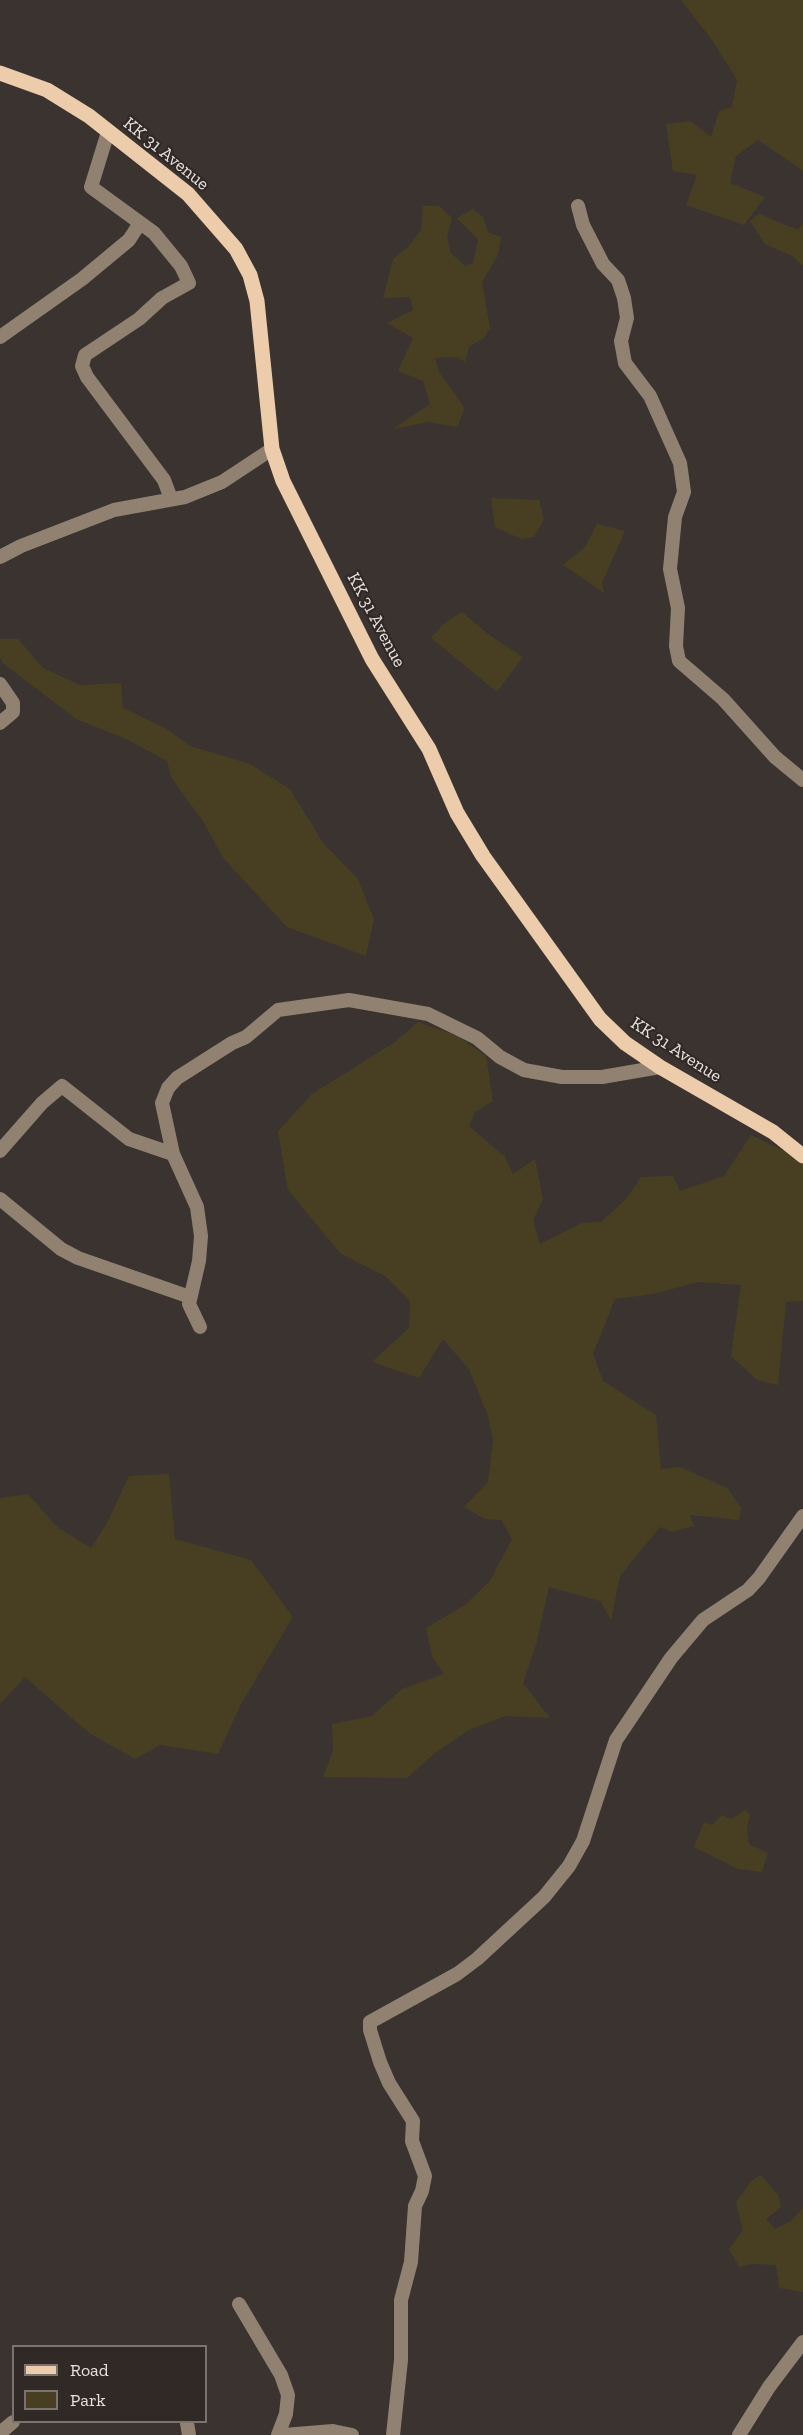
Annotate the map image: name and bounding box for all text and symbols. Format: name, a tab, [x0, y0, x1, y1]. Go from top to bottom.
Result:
street label: KK 31 Avenue	[119, 113, 213, 195]
street label: KK 31 Avenue	[342, 569, 410, 671]
street label: KK 31 Avenue	[626, 1013, 726, 1087]
legend	[12, 2345, 207, 2423]
text: Road	[70, 2359, 109, 2381]
text: Park	[70, 2389, 106, 2411]

